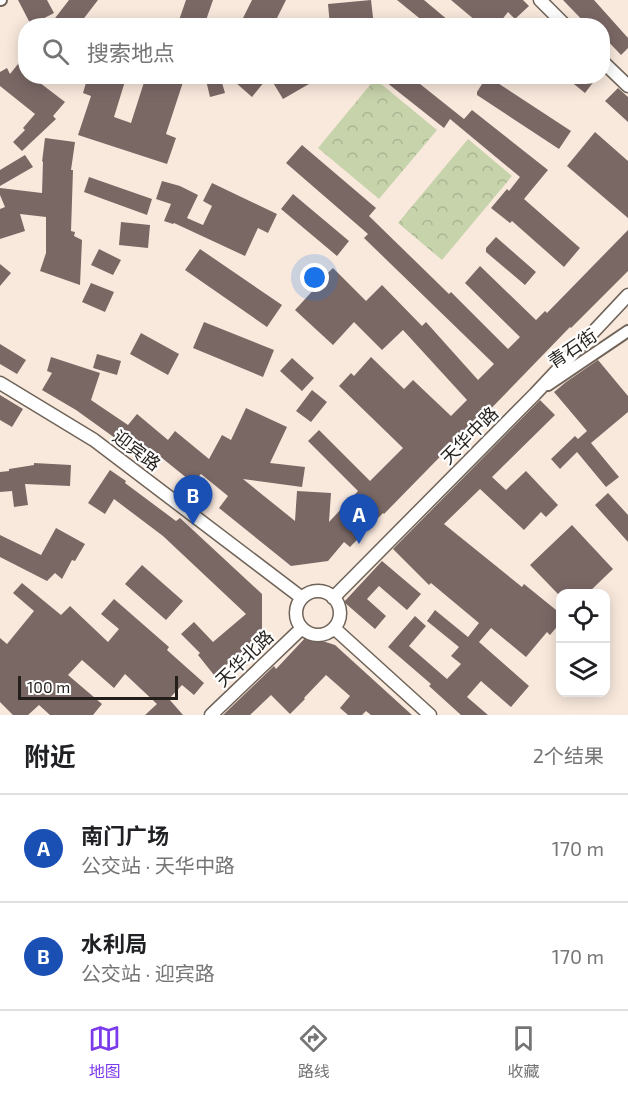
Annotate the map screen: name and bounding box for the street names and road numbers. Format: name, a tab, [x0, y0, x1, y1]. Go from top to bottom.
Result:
street label: 青石街	[543, 324, 601, 372]
street label: 天华中路	[436, 402, 502, 468]
street label: 迎宾路	[109, 425, 165, 475]
street label: 天华北路	[210, 625, 278, 691]

